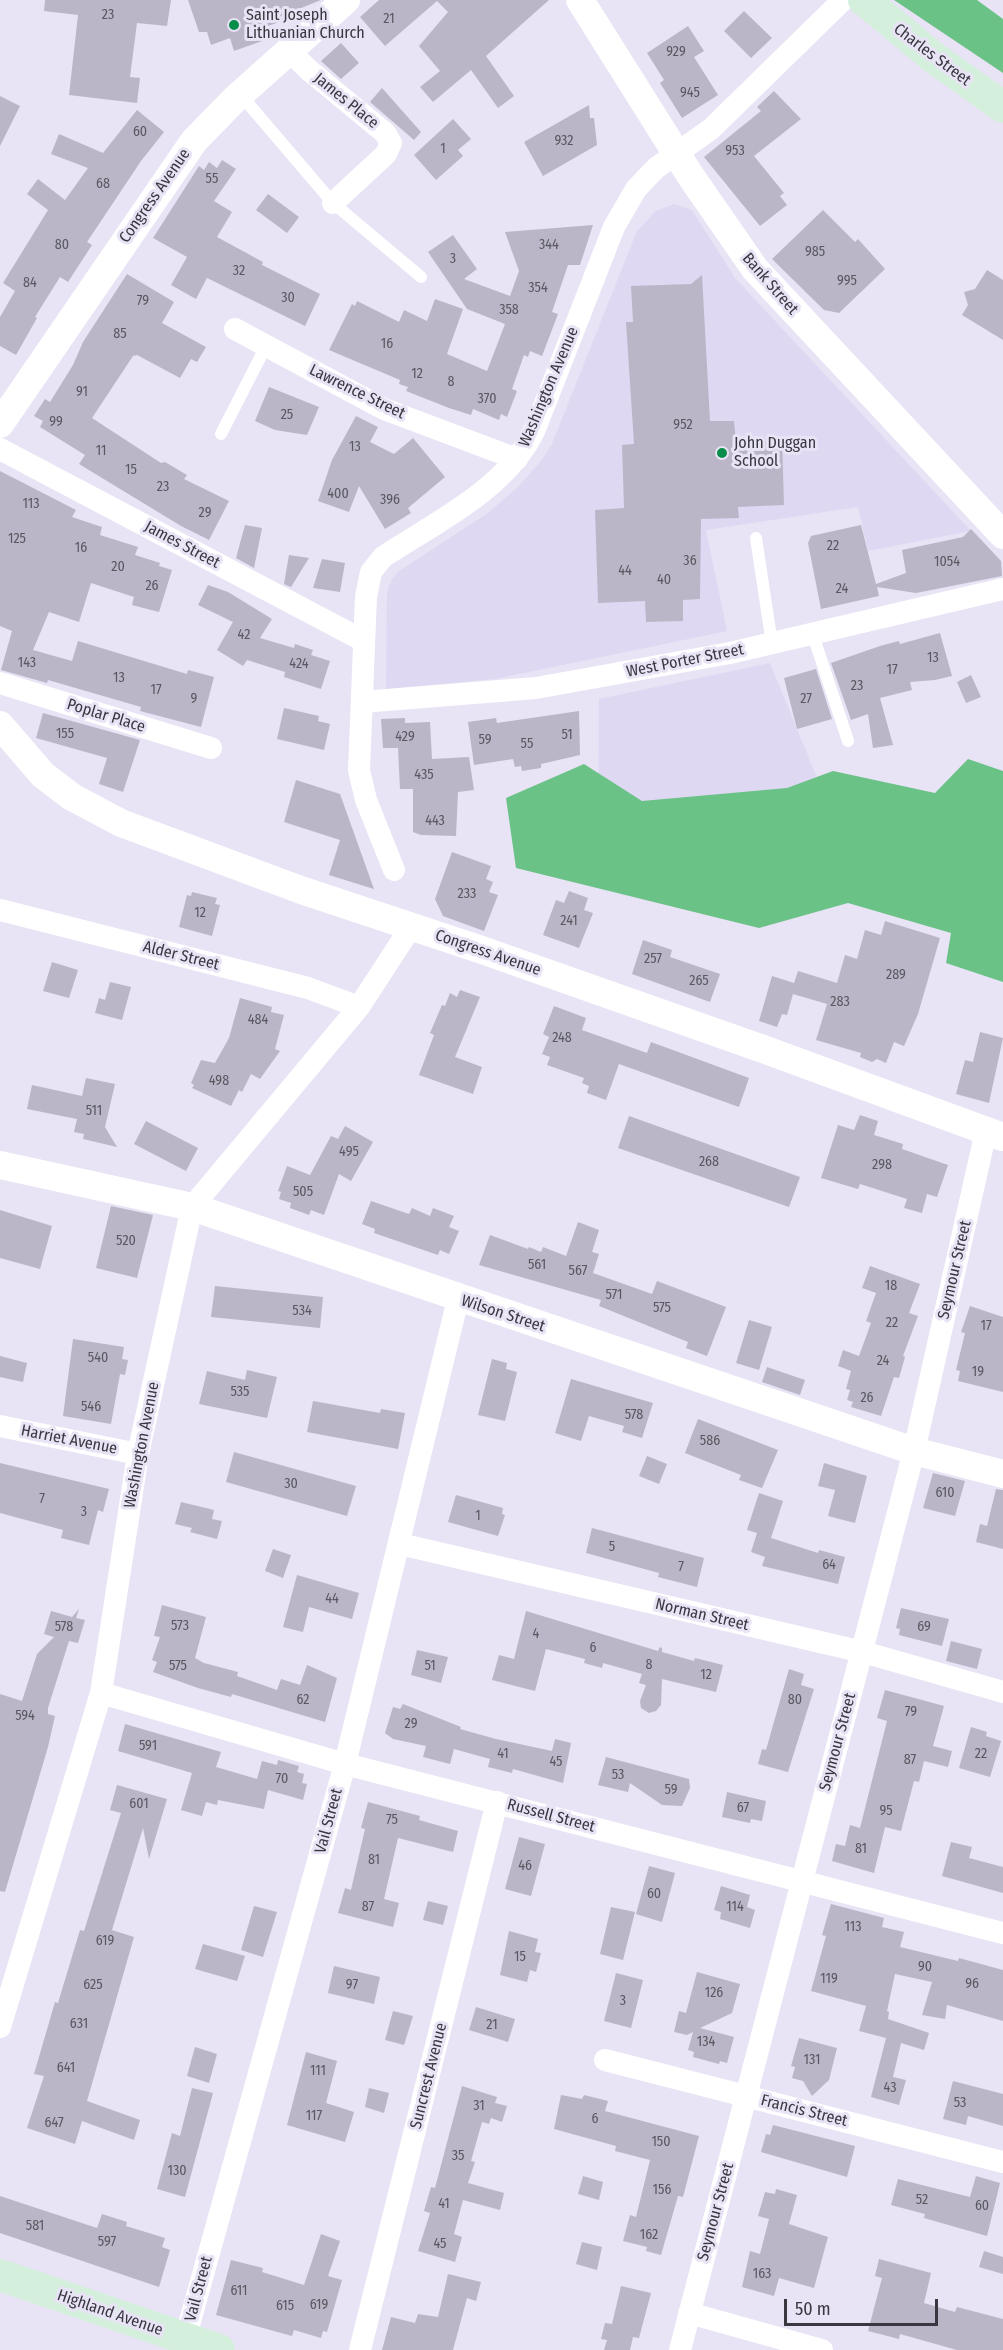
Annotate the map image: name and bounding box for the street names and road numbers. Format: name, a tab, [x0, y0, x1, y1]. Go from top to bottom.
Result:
street label: Charles Street	[890, 20, 974, 90]
street label: James Place	[310, 69, 382, 133]
street label: Congress Avenue	[115, 145, 195, 247]
street label: Bank Street	[738, 249, 802, 319]
street label: Washington Avenue	[515, 324, 583, 450]
street label: Lawrence Street	[306, 361, 408, 423]
street label: James Street	[141, 517, 223, 573]
street label: West Porter Street	[625, 640, 745, 682]
street label: Poplar Place	[65, 695, 147, 737]
street label: Congress Avenue	[433, 926, 543, 980]
street label: Alder Street	[141, 937, 221, 975]
street label: Seymour Street	[934, 1219, 976, 1321]
street label: Wilson Street	[459, 1291, 547, 1337]
street label: Washington Avenue	[120, 1380, 164, 1510]
street label: Harriet Avenue	[19, 1421, 119, 1459]
street label: Norman Street	[653, 1595, 751, 1635]
street label: Seymour Street	[816, 1691, 860, 1793]
street label: Vail Street	[311, 1786, 347, 1856]
street label: Russell Street	[505, 1795, 597, 1837]
street label: Suncrest Avenue	[407, 2021, 451, 2131]
street label: Francis Street	[759, 2091, 849, 2131]
street label: Seymour Street	[694, 2161, 738, 2263]
street label: Vail Street	[181, 2254, 217, 2324]
street label: Highland Avenue	[55, 2286, 165, 2340]

